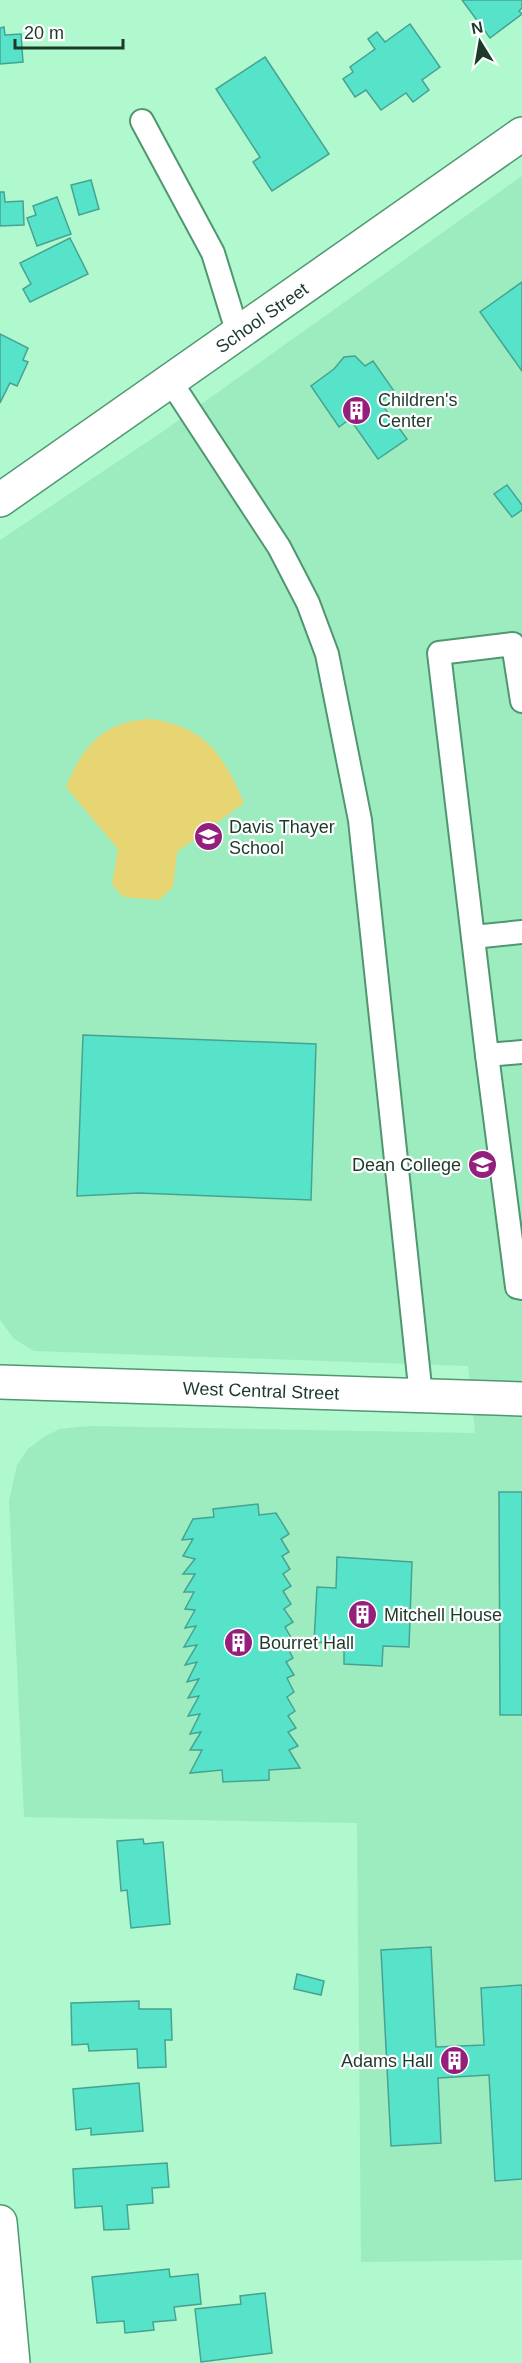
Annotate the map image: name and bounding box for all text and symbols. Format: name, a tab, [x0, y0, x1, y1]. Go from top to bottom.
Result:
scale bar	[15, 12, 123, 50]
north arrow	[450, 12, 510, 72]
text: N	[470, 18, 485, 37]
text: 20 m	[24, 23, 64, 43]
street label: School Street	[212, 279, 312, 357]
place label: Children's Center	[378, 390, 457, 431]
building icon: Children's Center	[341, 394, 373, 426]
place label: Davis Thayer School	[229, 817, 335, 858]
school or university icon: Davis Thayer School	[192, 821, 224, 853]
school or university icon: Dean College	[466, 1149, 498, 1181]
place label: Dean College	[352, 1155, 461, 1175]
street label: West Central Street	[182, 1378, 340, 1404]
building icon: Mitchell House	[347, 1599, 379, 1631]
place label: Mitchell House	[384, 1605, 502, 1625]
building icon: Bourret Hall	[222, 1627, 254, 1659]
place label: Bourret Hall	[259, 1633, 354, 1653]
building icon: Adams Hall	[438, 2045, 470, 2077]
place label: Adams Hall	[341, 2051, 433, 2071]

